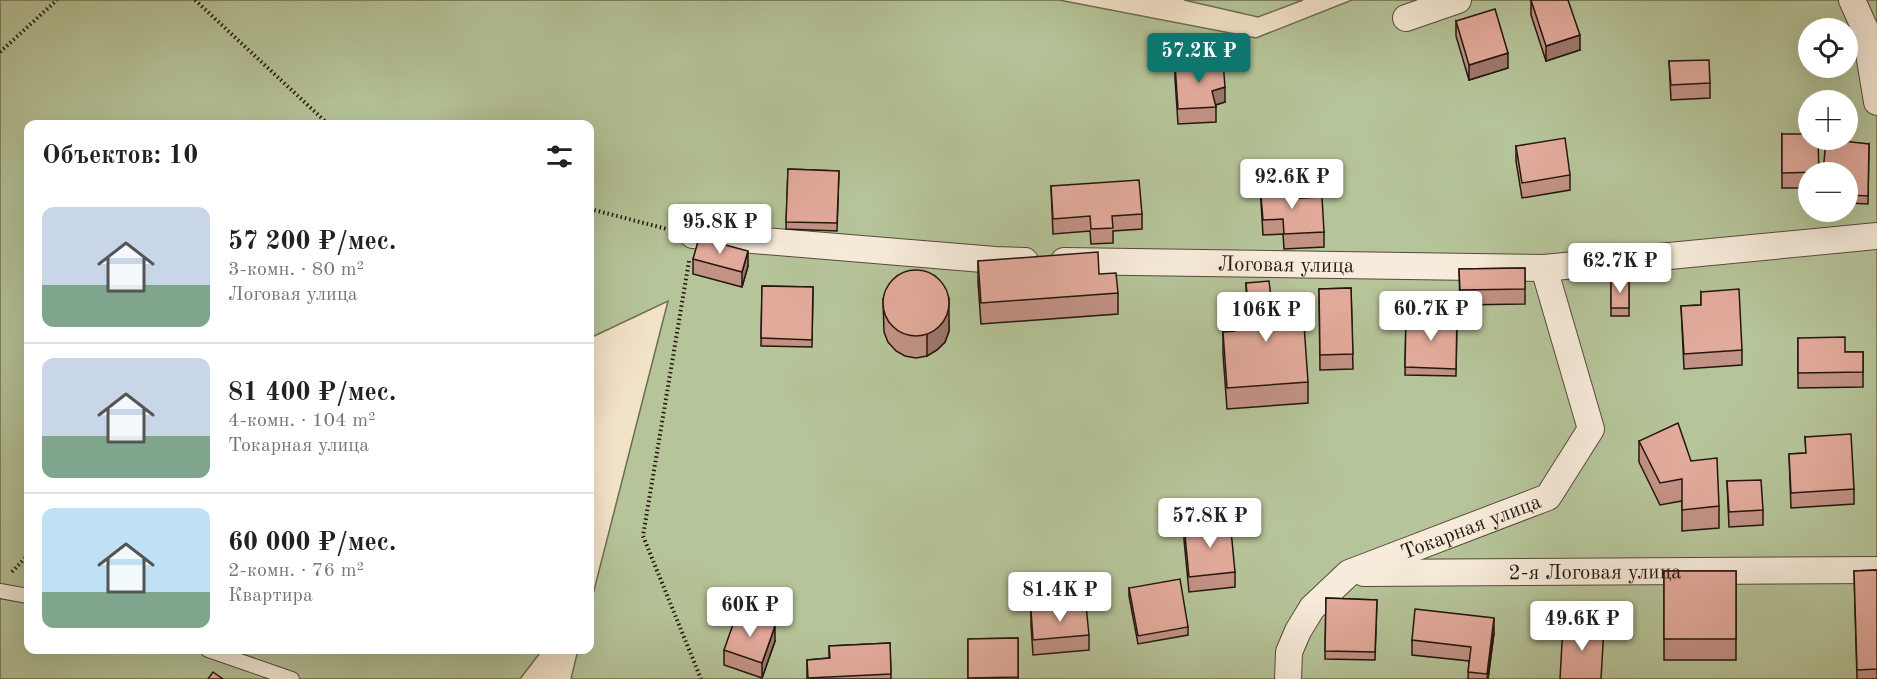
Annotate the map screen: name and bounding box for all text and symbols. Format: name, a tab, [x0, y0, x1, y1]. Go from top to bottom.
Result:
map controls	[1798, 18, 1858, 222]
button: locate	[1798, 18, 1858, 78]
pin: 57.2K ₽	[1144, 33, 1254, 84]
text: 57.2K ₽	[1161, 42, 1237, 62]
button: +	[1798, 90, 1858, 150]
icon: filters	[543, 140, 576, 173]
text: Объектов: 10	[42, 143, 198, 169]
pin: 92.6K ₽	[1237, 159, 1347, 210]
button: −	[1798, 162, 1858, 222]
text: 92.6K ₽	[1254, 168, 1330, 188]
pin: 95.8K ₽	[665, 204, 775, 255]
text: 95.8K ₽	[682, 213, 758, 233]
text: 57 200 ₽/мес.	[228, 229, 396, 255]
icon: home	[90, 231, 162, 303]
pin: 62.7K ₽	[1565, 243, 1675, 294]
text: 62.7K ₽	[1582, 252, 1658, 272]
street label: Логовая улица	[1218, 254, 1354, 277]
text: 3-комн. · 80 m²	[228, 260, 364, 280]
text: Логовая улица	[228, 285, 358, 305]
pin: 60.7K ₽	[1376, 291, 1486, 342]
pin: 106K ₽	[1217, 292, 1315, 343]
text: 60.7K ₽	[1393, 300, 1469, 320]
text: 106K ₽	[1231, 301, 1301, 321]
text: 81 400 ₽/мес.	[228, 380, 396, 406]
icon: home	[90, 382, 162, 454]
text: 4-комн. · 104 m²	[228, 411, 376, 431]
text: Токарная улица	[228, 436, 369, 456]
street label: Токарная улица	[1398, 492, 1544, 564]
pin: 57.8K ₽	[1155, 498, 1265, 549]
text: 57.8K ₽	[1172, 507, 1248, 527]
text: 60 000 ₽/мес.	[228, 530, 396, 556]
icon: home	[90, 532, 162, 604]
text: 2-комн. · 76 m²	[228, 561, 364, 581]
street label: 2-я Логовая улица	[1508, 562, 1682, 584]
pin: 81.4K ₽	[1005, 572, 1115, 623]
text: 81.4K ₽	[1022, 581, 1098, 601]
text: Квартира	[228, 586, 313, 606]
pin: 60K ₽	[708, 587, 792, 638]
text: 60K ₽	[721, 596, 779, 616]
pin: 49.6K ₽	[1527, 601, 1637, 652]
text: 49.6K ₽	[1544, 610, 1620, 630]

